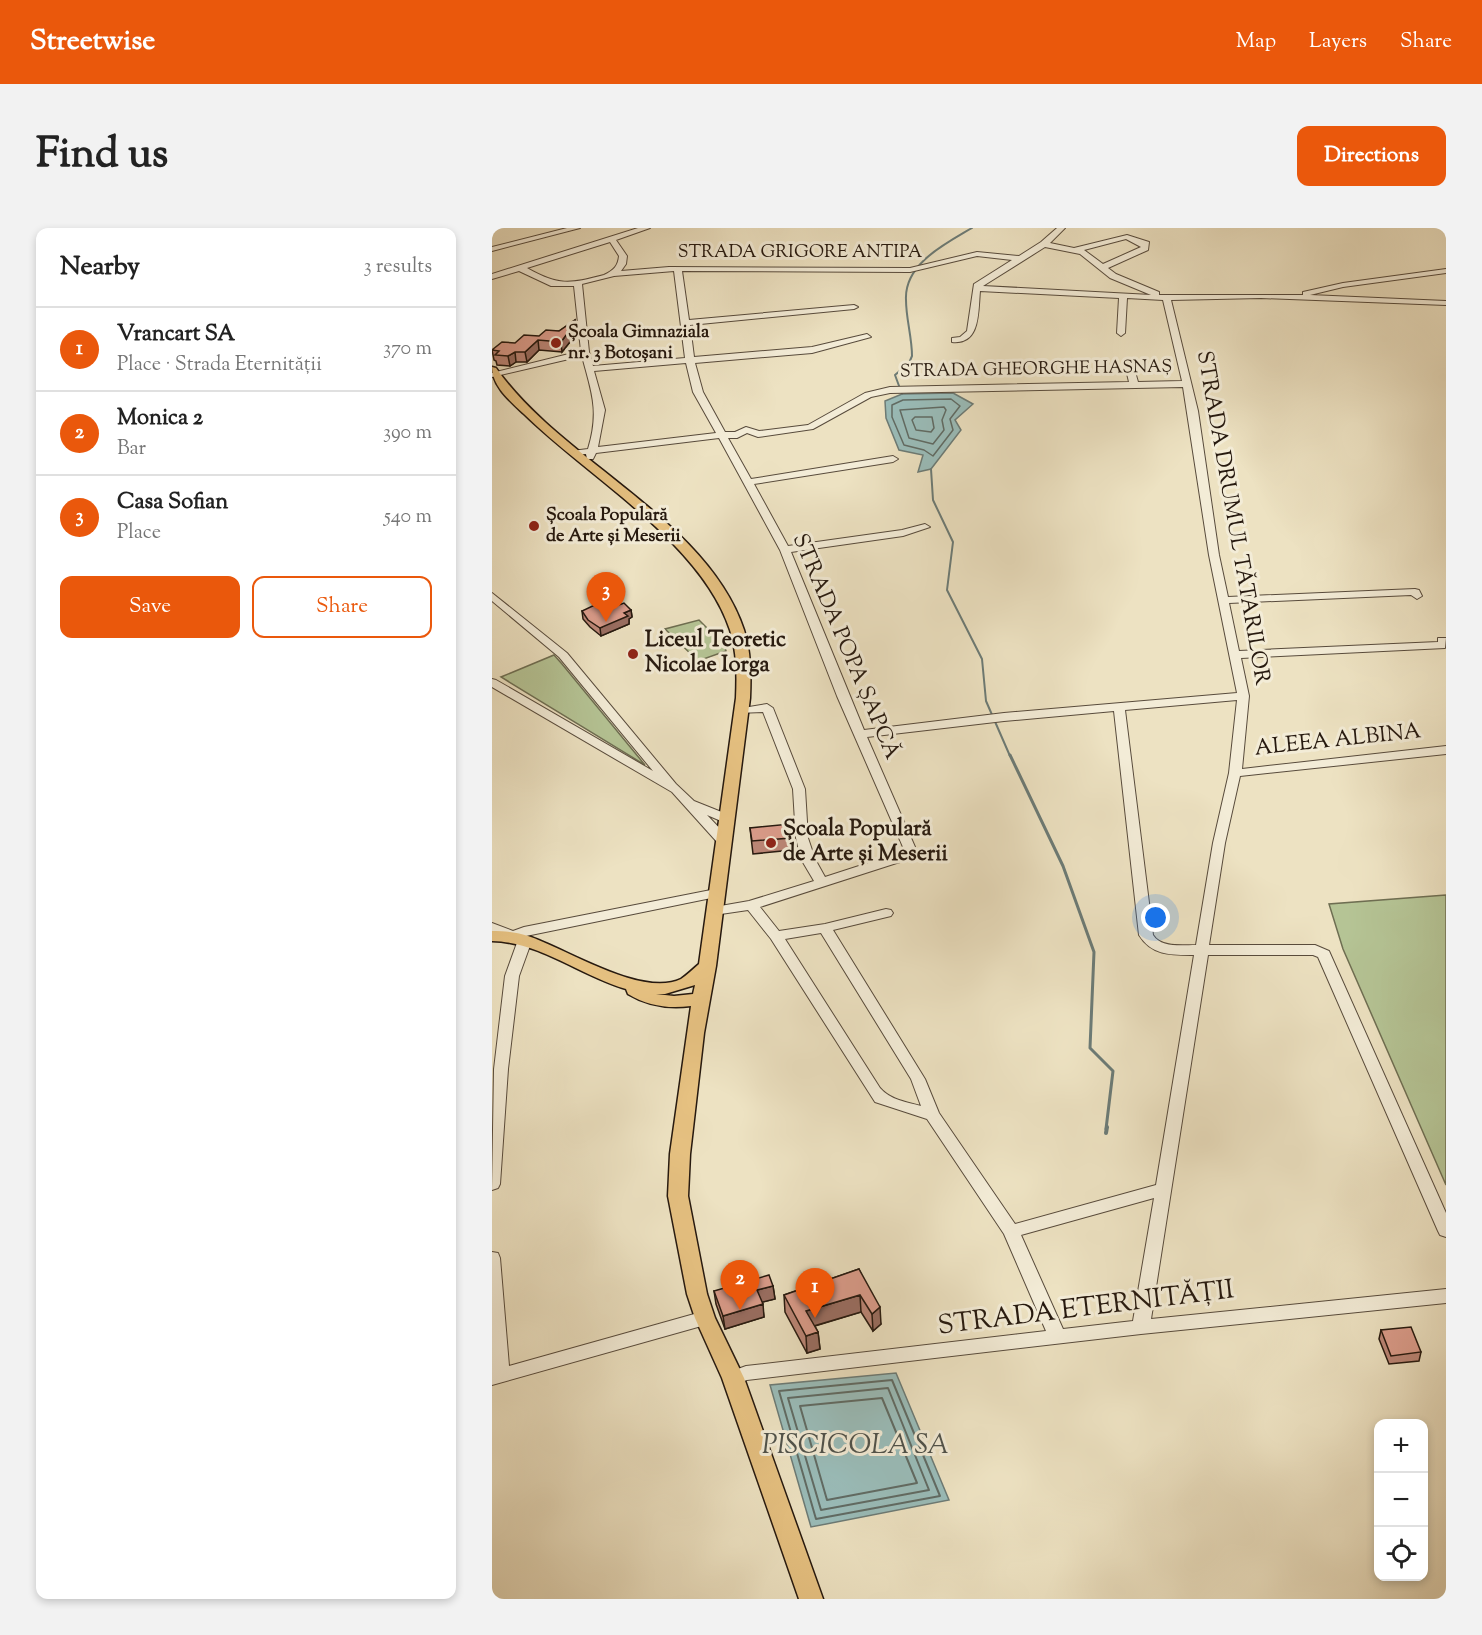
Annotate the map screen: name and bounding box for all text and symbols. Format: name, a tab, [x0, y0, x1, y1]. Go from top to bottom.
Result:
text: Streetwise	[30, 22, 155, 62]
text: Map	[1236, 27, 1276, 57]
text: Layers	[1309, 27, 1367, 57]
text: Share	[1400, 27, 1452, 57]
text: Find us	[36, 126, 168, 186]
button: Directions	[1297, 126, 1446, 186]
street label: STRADA GRIGORE ANTIPA	[678, 240, 923, 266]
text: Nearby	[60, 249, 140, 286]
text: 3 results	[363, 253, 432, 282]
text: Vrancart SA	[117, 319, 235, 351]
place label: Școala Gimnaziala nr. 3 Botoșani	[568, 320, 710, 367]
text: 1	[76, 335, 83, 364]
text: 370 m	[383, 335, 432, 364]
marker: Școala Gimnaziala nr. 3 Botoșani	[549, 336, 563, 350]
street label: STRADA DRUMUL TĂTARILOR	[1187, 348, 1277, 688]
text: Place · Strada Eternității	[117, 351, 322, 380]
street label: STRADA GHEORGHE HASNAȘ	[900, 355, 1172, 385]
text: Monica 2	[117, 403, 203, 435]
text: 2	[75, 419, 84, 448]
text: 390 m	[383, 419, 432, 448]
text: Bar	[117, 435, 146, 464]
text: Casa Sofian	[117, 487, 228, 519]
text: 3	[75, 503, 84, 532]
text: 540 m	[384, 503, 432, 532]
place label: Școala Populară de Arte și Meserii	[546, 503, 682, 550]
text: Place	[117, 519, 161, 548]
marker: Școala Populară de Arte și Meserii	[527, 519, 541, 533]
street label: STRADA POPA ȘAPCĂ	[783, 529, 907, 765]
pin: 3	[586, 572, 626, 622]
button: Save	[60, 576, 240, 638]
button: Share	[252, 576, 432, 638]
place label: Liceul Teoretic Nicolae Iorga	[645, 625, 786, 682]
marker: Liceul Teoretic Nicolae Iorga	[626, 647, 640, 661]
street label: ALEEA ALBINA	[1253, 716, 1423, 766]
place label: Şcoala Populară de Arte şi Meserii	[783, 814, 948, 871]
marker: Şcoala Populară de Arte şi Meserii	[764, 836, 778, 850]
your location	[1141, 903, 1170, 932]
pin: 2	[720, 1260, 760, 1310]
pin: 1	[796, 1268, 834, 1318]
street label: STRADA ETERNITĂȚII	[936, 1271, 1237, 1347]
map controls	[1374, 1419, 1428, 1581]
button: +	[1374, 1419, 1428, 1473]
water label: PISCICOLA SA	[762, 1426, 949, 1466]
button: −	[1374, 1473, 1428, 1527]
button: locate	[1374, 1527, 1428, 1581]

